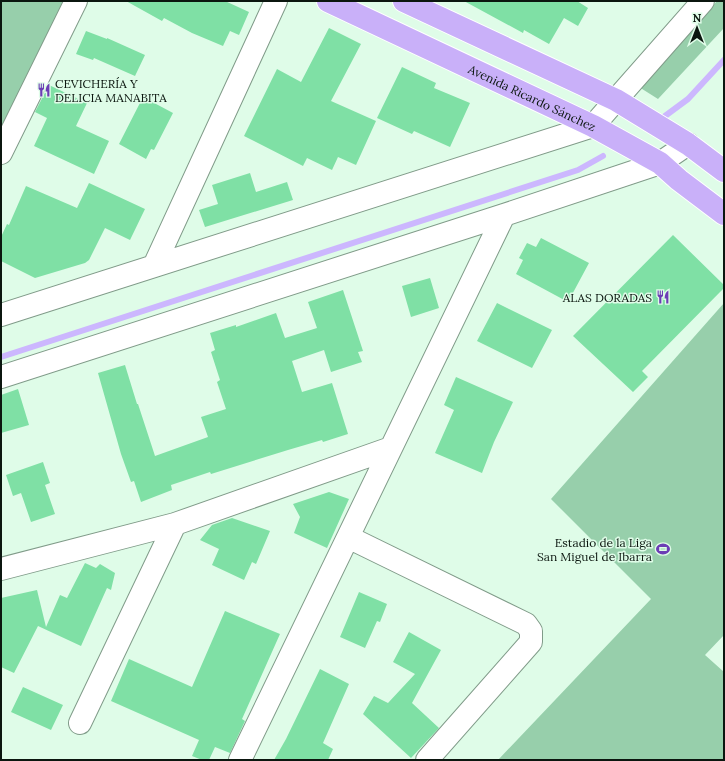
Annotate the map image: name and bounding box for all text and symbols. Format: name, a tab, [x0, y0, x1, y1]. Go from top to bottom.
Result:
north arrow	[677, 8, 717, 48]
text: N	[693, 11, 702, 25]
street label: Avenida Ricardo Sánchez	[465, 60, 599, 134]
place label: CEVICHERÍA Y DELICIA MANABITA	[55, 76, 167, 105]
restaurant icon: CEVICHERÍA Y DELICIA MANABITA	[36, 82, 52, 98]
restaurant icon: ALAS DORADAS	[655, 289, 671, 305]
place label: ALAS DORADAS	[562, 290, 652, 305]
place label: Estadio de la Liga San Miguel de Ibarra	[537, 535, 652, 564]
sports icon: Estadio de la Liga San Miguel de Ibarra	[655, 541, 671, 557]

